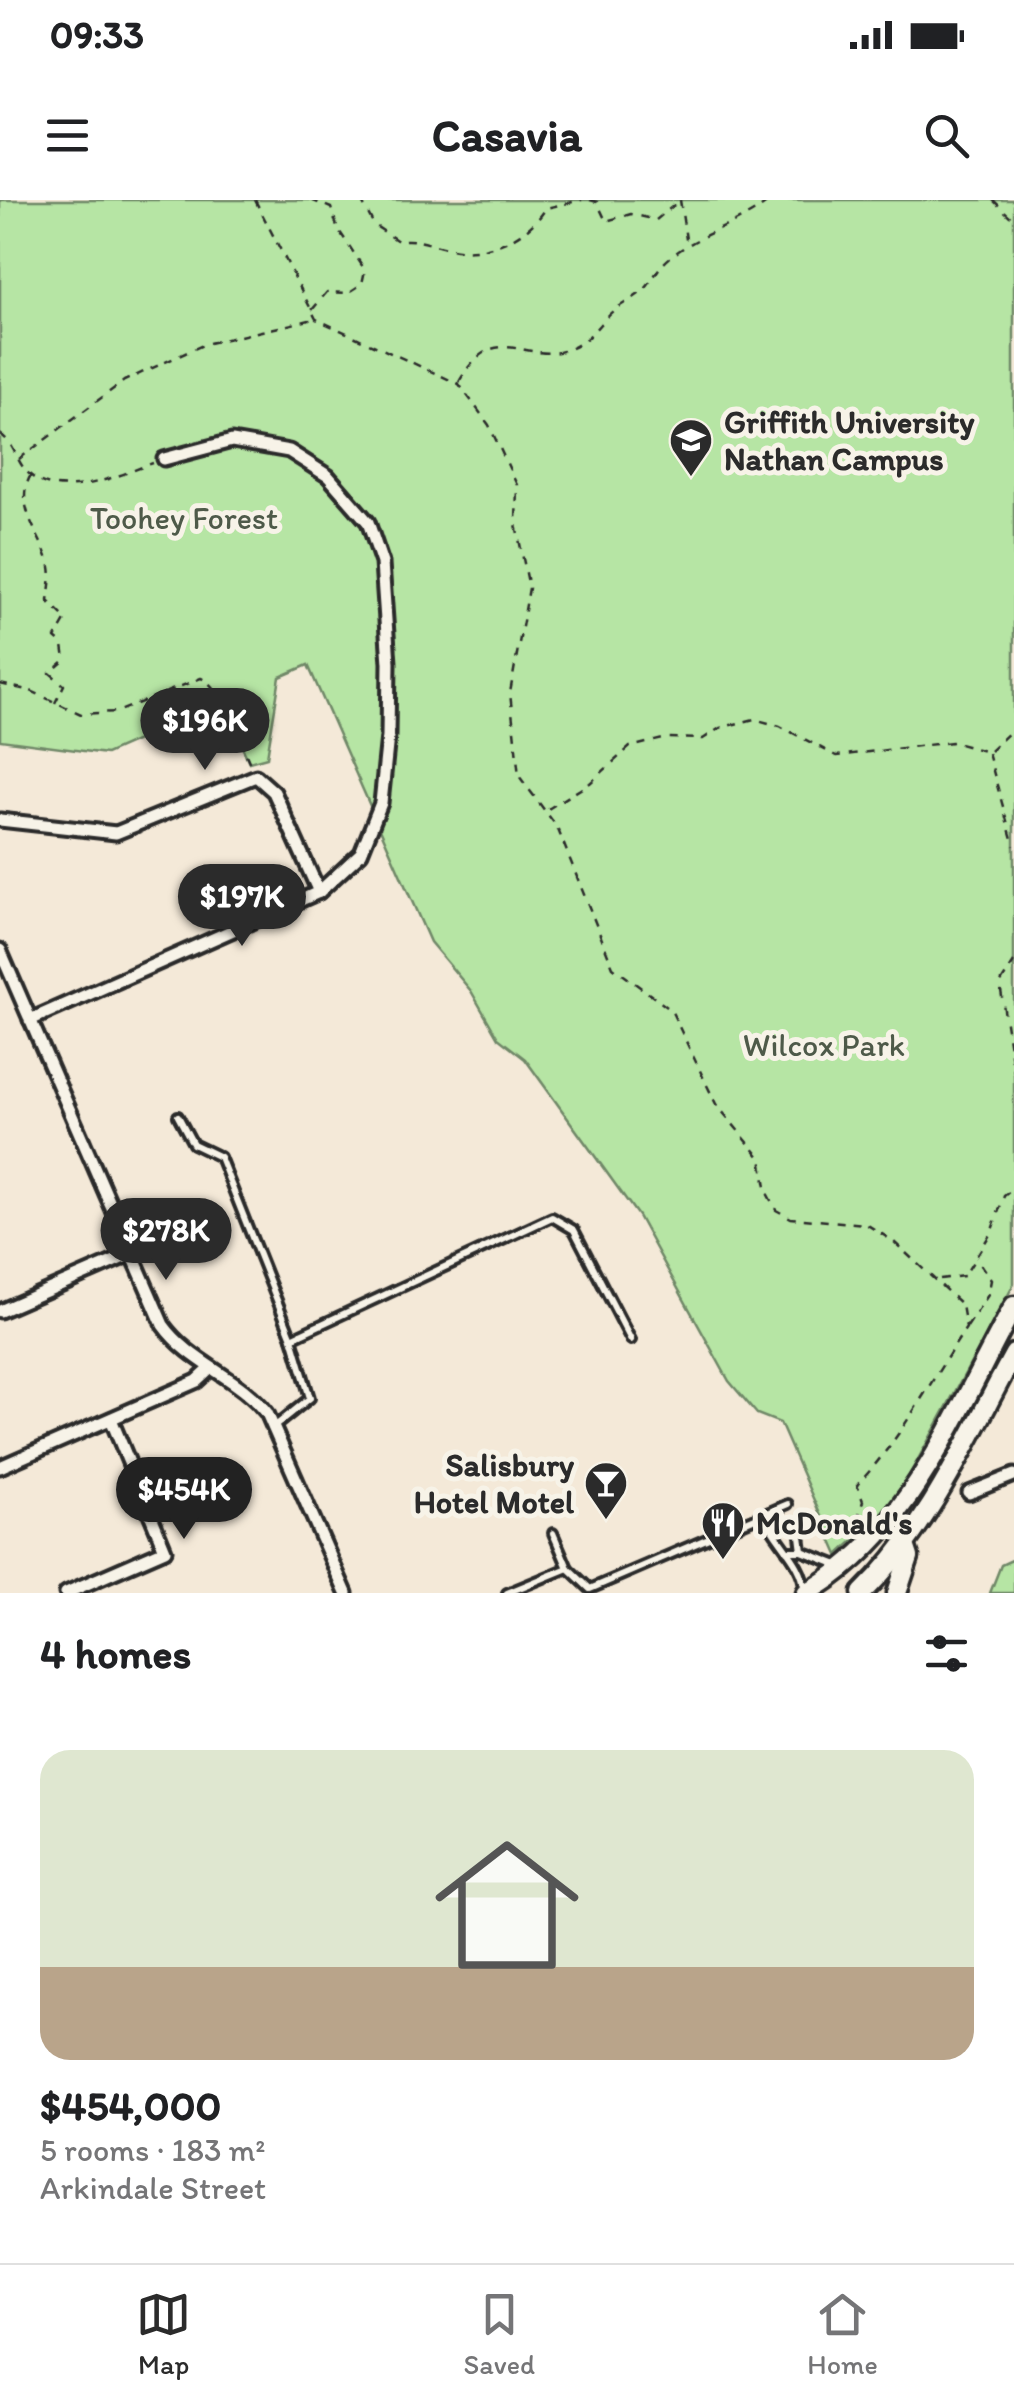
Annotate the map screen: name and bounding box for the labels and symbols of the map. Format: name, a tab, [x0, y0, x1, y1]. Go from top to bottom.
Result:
place label: Griffith University Nathan Campus	[724, 403, 975, 478]
school or university icon: Griffith University Nathan Campus	[668, 417, 714, 478]
park label: Toohey Forest	[90, 499, 278, 537]
pin: $196K	[135, 688, 275, 773]
pin: $197K	[172, 864, 312, 949]
park label: Wilcox Park	[743, 1026, 905, 1064]
pin: $278K	[96, 1198, 236, 1283]
place label: Salisbury Hotel Motel	[414, 1446, 575, 1521]
pin: $454K	[114, 1457, 254, 1542]
bar icon: Salisbury Hotel Motel	[583, 1460, 629, 1521]
restaurant icon: McDonald's	[700, 1500, 746, 1561]
place label: McDonald's	[756, 1504, 913, 1542]

